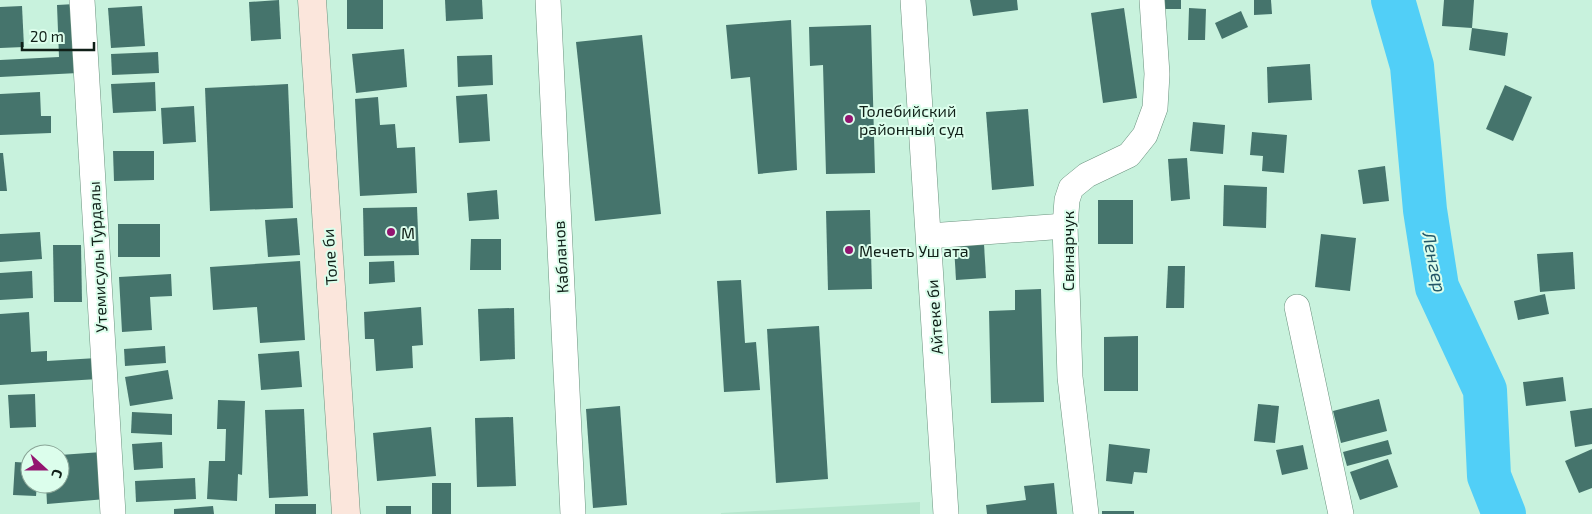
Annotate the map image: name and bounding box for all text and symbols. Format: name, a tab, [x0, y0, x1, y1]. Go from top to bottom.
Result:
scale bar	[22, 20, 95, 52]
text: 20 m	[30, 27, 64, 45]
place label: Толебийский районный суд	[859, 101, 964, 139]
marker: Толебийский районный суд	[843, 113, 855, 125]
street label: Утемисулы Турдалы	[84, 181, 111, 333]
street label: Свинарчук	[1058, 210, 1078, 291]
street label: Кабланов	[549, 220, 571, 294]
place label: M	[401, 223, 415, 242]
marker: M	[385, 226, 397, 238]
street label: Толе би	[318, 228, 340, 286]
water label: Ленгер	[1418, 229, 1452, 294]
place label: Мечеть Уш ата	[859, 241, 969, 260]
marker: Мечеть Уш ата	[843, 244, 855, 256]
street label: Айтеке би	[922, 279, 946, 355]
north arrow	[20, 444, 70, 494]
text: С	[48, 467, 67, 481]

